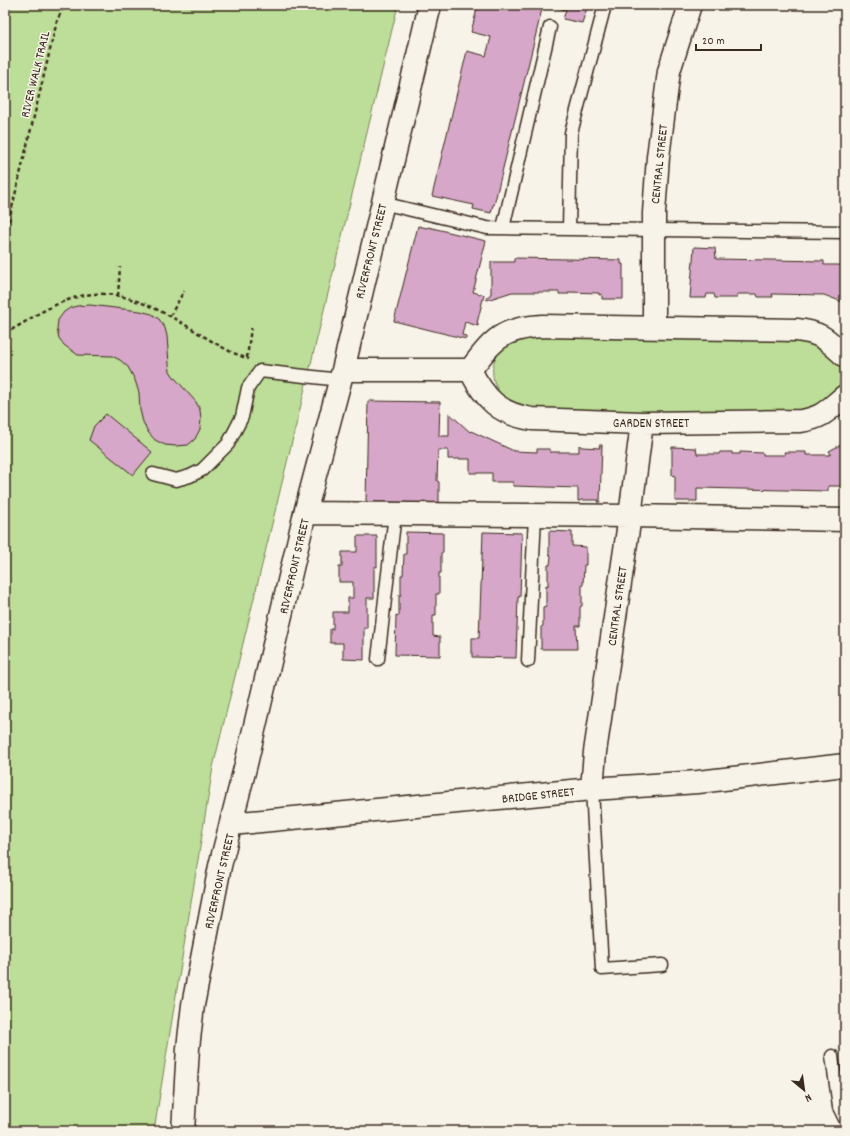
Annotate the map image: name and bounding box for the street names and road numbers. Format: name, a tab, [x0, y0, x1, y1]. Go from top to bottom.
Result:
street label: RIVER WALK TRAIL	[16, 29, 57, 120]
street label: CENTRAL STREET	[647, 124, 674, 205]
street label: RIVERFRONT STREET	[351, 202, 393, 301]
street label: GARDEN STREET	[613, 415, 689, 434]
street label: RIVERFRONT STREET	[275, 517, 316, 616]
street label: CENTRAL STREET	[604, 565, 633, 647]
street label: BRIDGE STREET	[501, 783, 576, 810]
street label: RIVERFRONT STREET	[200, 832, 241, 931]

